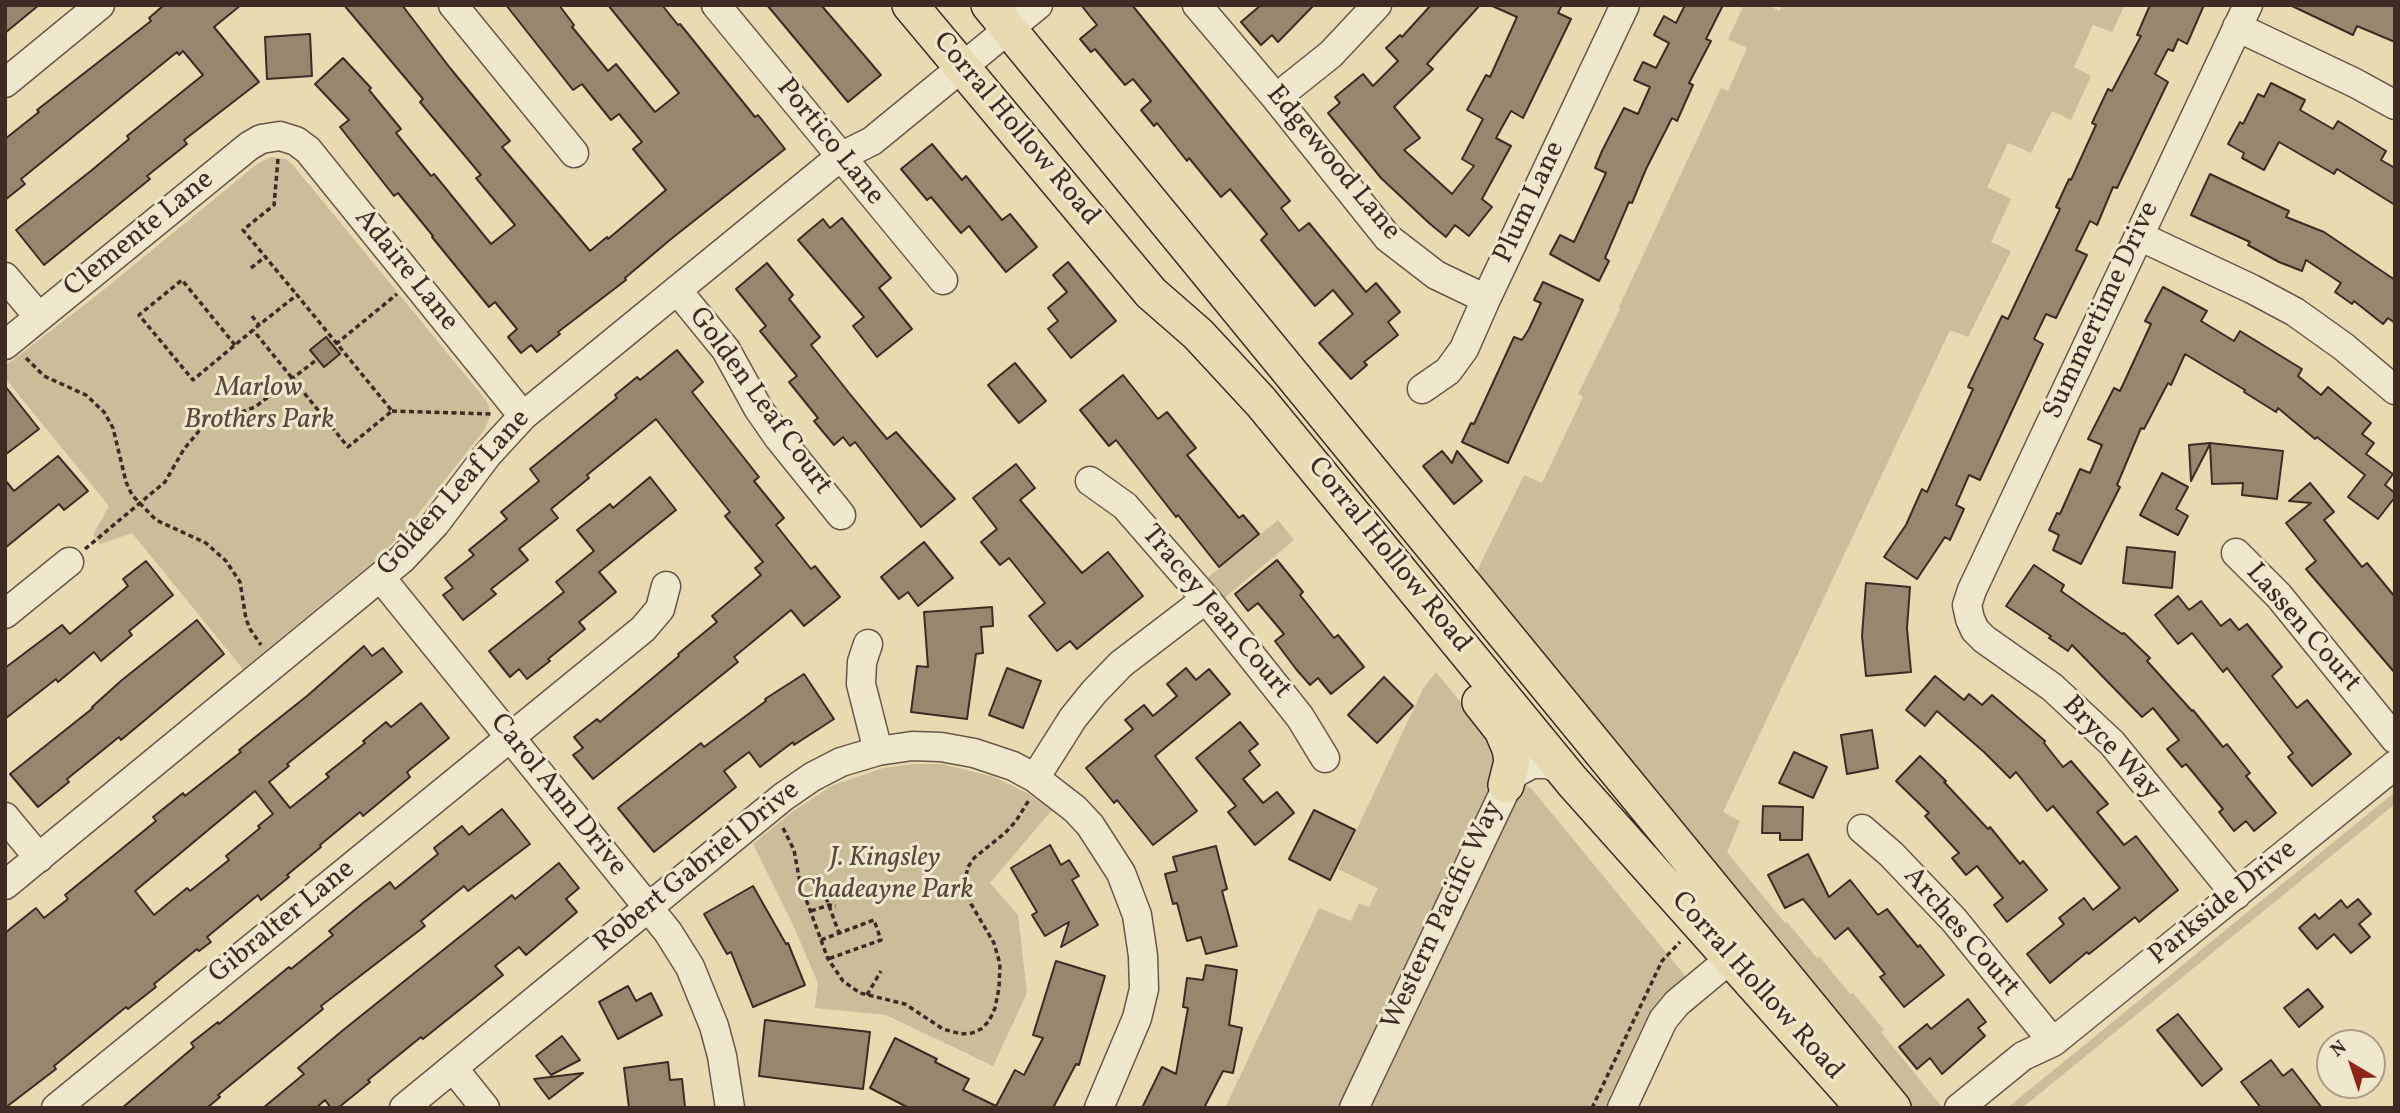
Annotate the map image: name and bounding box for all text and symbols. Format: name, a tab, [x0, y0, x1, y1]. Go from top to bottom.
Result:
street label: Corral Hollow Road	[924, 26, 1106, 234]
street label: Portico Lane	[768, 73, 890, 213]
street label: Edgewood Lane	[1257, 80, 1407, 248]
street label: Plum Lane	[1488, 137, 1574, 269]
street label: Clemente Lane	[58, 164, 222, 306]
street label: Summertime Drive	[2038, 197, 2168, 425]
street label: Adaire Lane	[346, 203, 464, 339]
street label: Golden Leaf Court	[680, 302, 838, 502]
park label: Marlow Brothers Park	[184, 373, 334, 439]
street label: Golden Leaf Lane	[371, 404, 539, 584]
street label: Corral Hollow Road	[1299, 451, 1477, 661]
street label: Tracey Jean Court	[1133, 519, 1297, 707]
street label: Lassen Court	[2237, 558, 2367, 700]
street label: Bryce Way	[2053, 690, 2167, 808]
street label: Carol Ann Drive	[481, 708, 633, 884]
street label: Robert Gabriel Drive	[589, 775, 807, 961]
street label: Western Pacific Way	[1376, 796, 1512, 1036]
street label: Parkside Drive	[2143, 834, 2305, 974]
park label: J. Kingsley Chadeayne Park	[797, 843, 973, 909]
street label: Gibralter Lane	[203, 854, 363, 992]
street label: Arches Court	[1894, 861, 2026, 1005]
street label: Corral Hollow Road	[1663, 886, 1849, 1088]
north arrow	[2316, 1029, 2386, 1099]
text: N	[2325, 1035, 2353, 1064]

